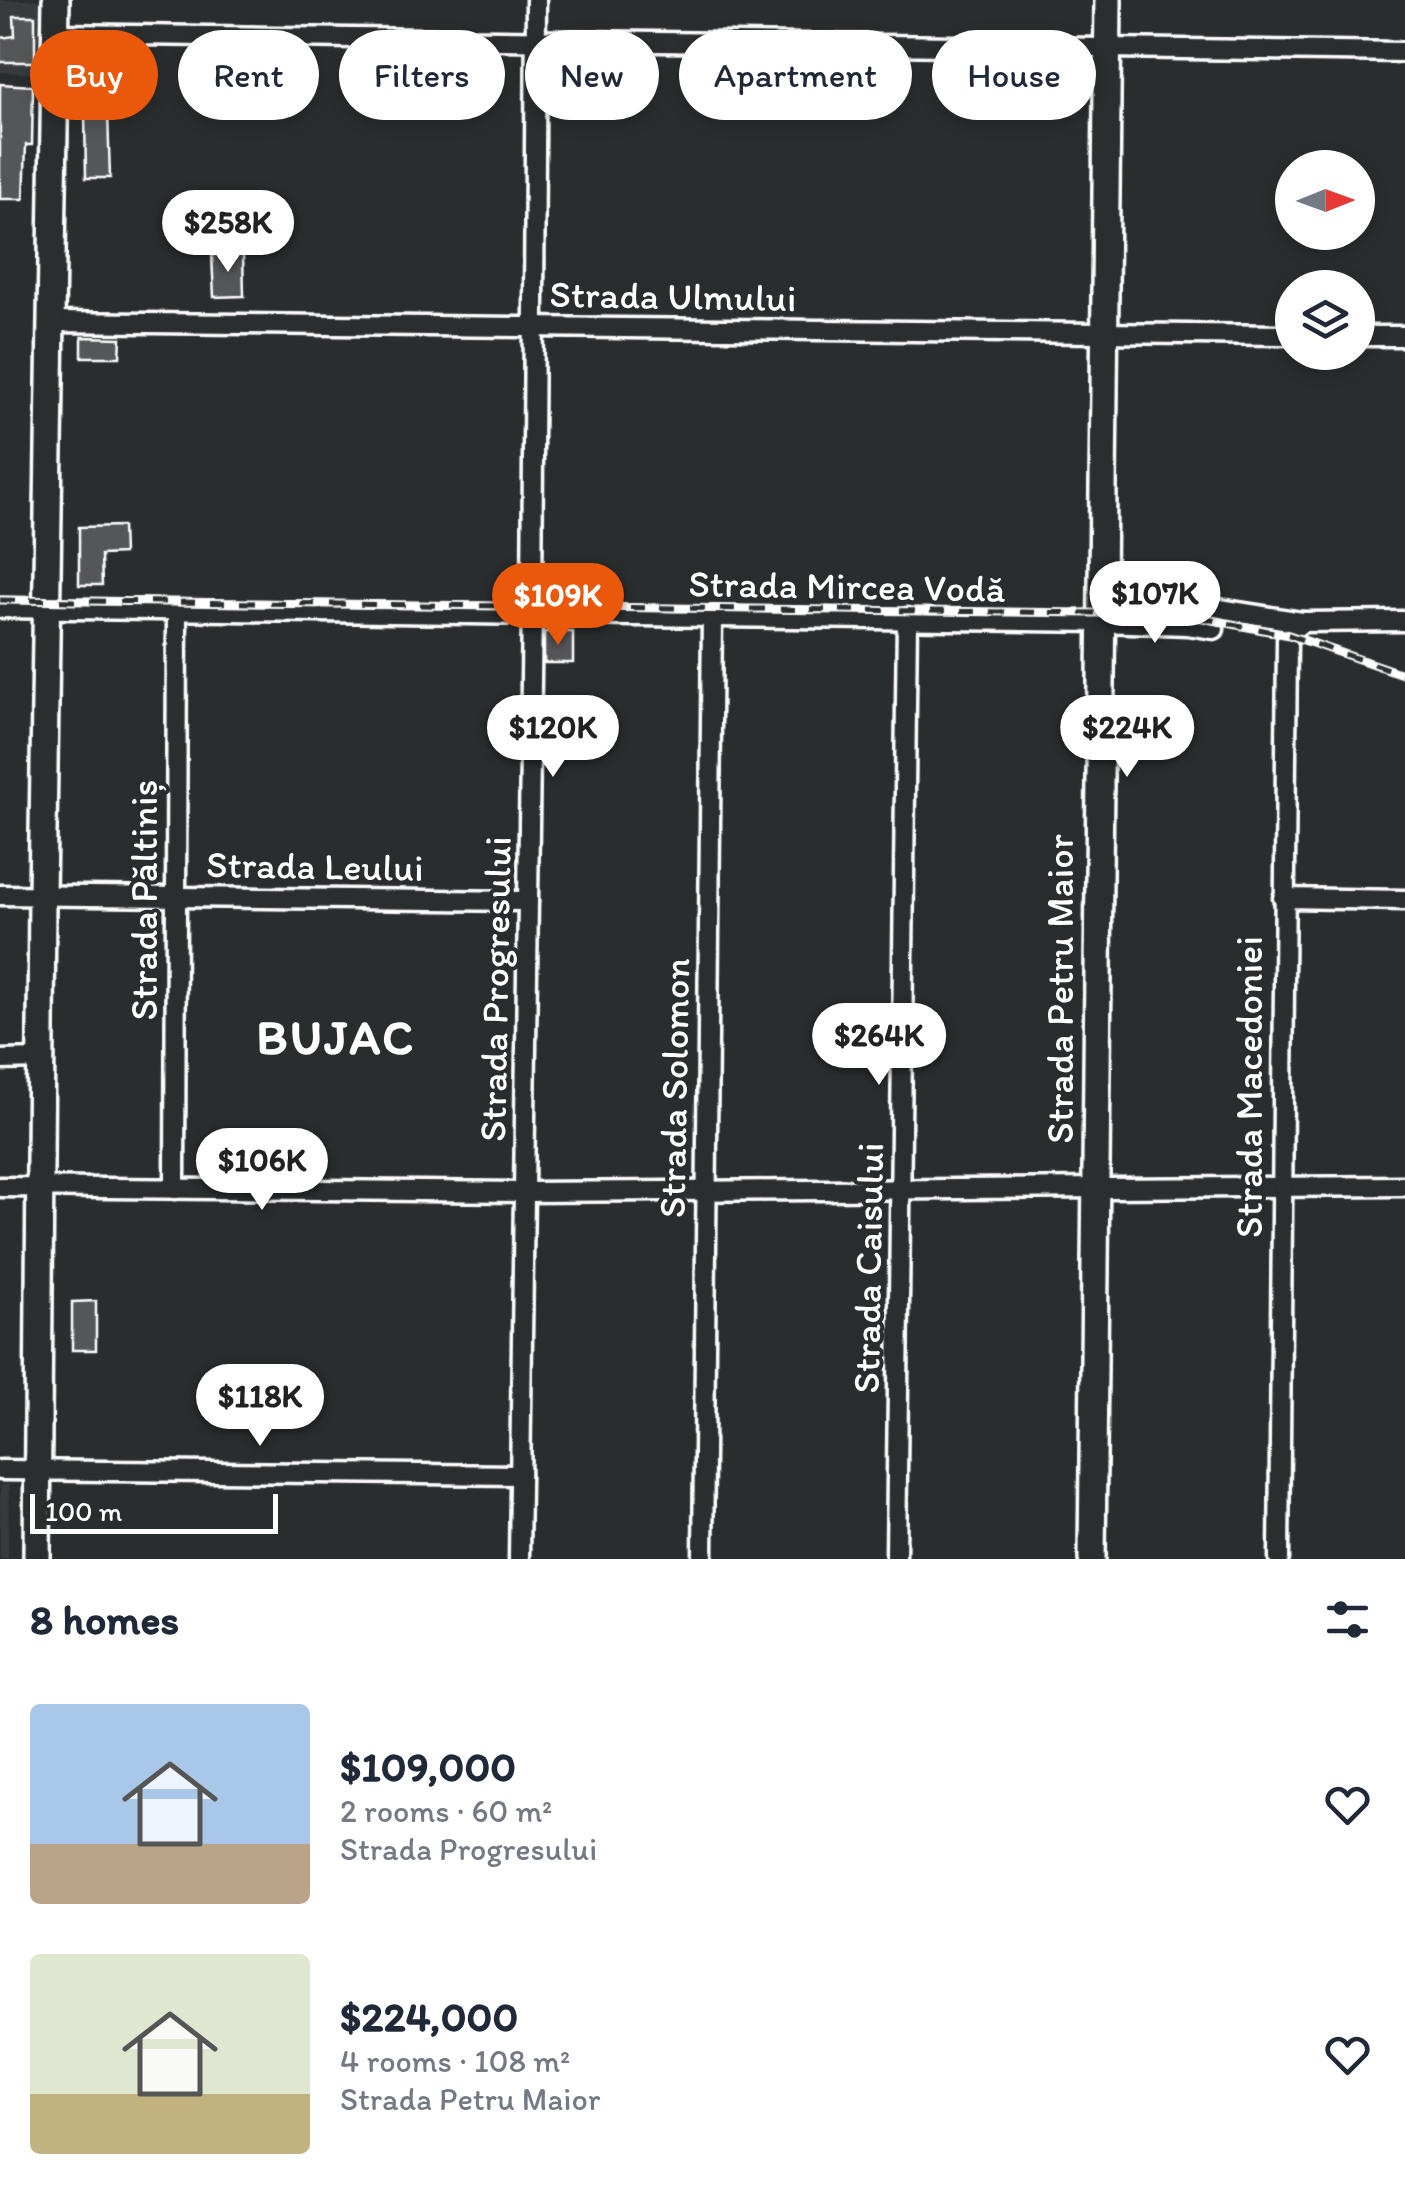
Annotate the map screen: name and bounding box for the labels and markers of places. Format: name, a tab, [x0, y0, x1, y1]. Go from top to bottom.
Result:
pin: $258K	[158, 190, 298, 275]
pin: $107K	[1085, 561, 1225, 646]
pin: $109K	[488, 563, 628, 648]
pin: $120K	[483, 695, 623, 780]
pin: $224K	[1057, 695, 1197, 780]
pin: $264K	[809, 1003, 949, 1088]
pin: $106K	[192, 1128, 332, 1213]
pin: $118K	[190, 1364, 330, 1449]

